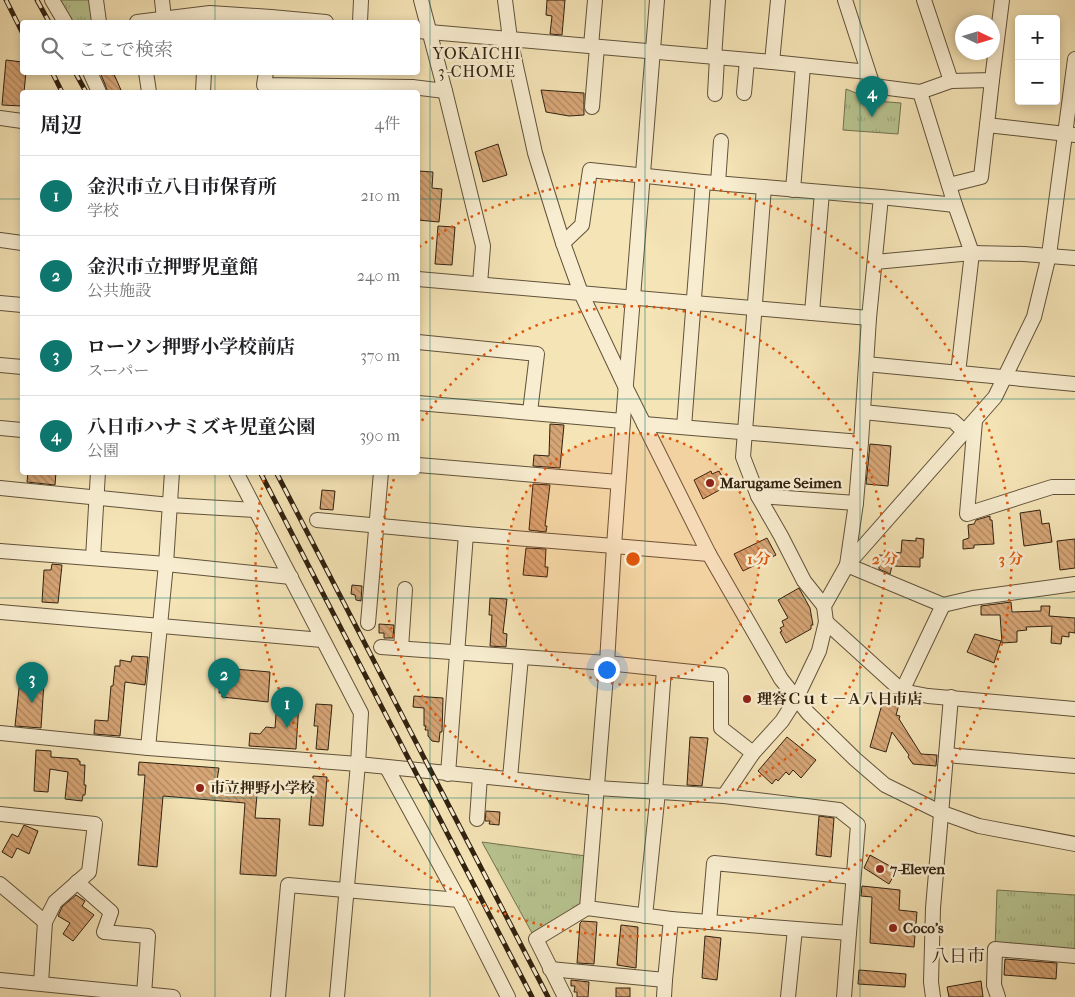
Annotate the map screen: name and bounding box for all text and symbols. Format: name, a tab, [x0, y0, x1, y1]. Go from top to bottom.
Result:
north arrow	[955, 15, 1000, 60]
map controls	[1015, 15, 1060, 105]
button: +	[1015, 15, 1060, 60]
search box	[20, 20, 420, 75]
icon: search	[38, 34, 66, 62]
text: ここで検索	[78, 39, 173, 61]
district label: YOKAICHI 3-CHOME	[432, 44, 521, 81]
button: −	[1015, 60, 1060, 105]
pin: 4	[856, 76, 888, 117]
text: 周辺	[40, 113, 82, 137]
text: 4件	[375, 114, 400, 133]
text: 金沢市立八日市保育所	[87, 176, 277, 198]
text: 1	[53, 186, 59, 205]
text: 210 m	[361, 186, 400, 205]
text: 学校	[87, 201, 119, 220]
text: 金沢市立押野児童館	[87, 256, 258, 278]
text: 2	[52, 266, 60, 285]
text: 240 m	[357, 266, 400, 285]
text: 公共施設	[87, 281, 151, 300]
text: ローソン押野小学校前店	[87, 336, 295, 358]
text: 3	[53, 346, 59, 365]
text: 370 m	[360, 346, 400, 365]
text: スーパー	[87, 361, 149, 380]
text: 八日市ハナミズキ児童公園	[87, 416, 315, 438]
text: 4	[51, 426, 61, 445]
text: 390 m	[359, 426, 400, 445]
text: 公園	[87, 441, 119, 460]
place label: Marugame Seimen	[719, 474, 842, 492]
marker: Marugame Seimen	[704, 477, 716, 489]
centre of rings	[624, 550, 642, 568]
text: 1 分	[747, 550, 771, 568]
text: 2 分	[872, 550, 898, 568]
text: 3 分	[999, 550, 1023, 568]
your location	[594, 657, 620, 683]
pin: 2	[208, 658, 240, 699]
pin: 3	[16, 662, 48, 703]
pin: 1	[271, 687, 303, 728]
place label: 理容Ｃｕｔ－Ａ八日市店	[757, 690, 922, 708]
marker: 理容Ｃｕｔ－Ａ八日市店	[741, 693, 753, 705]
place label: 市立押野小学校	[210, 779, 315, 797]
marker: 市立押野小学校	[194, 782, 206, 794]
place label: 7-Eleven	[889, 860, 945, 878]
marker: 7-Eleven	[874, 863, 886, 875]
place label: Coco's	[903, 919, 944, 937]
marker: Coco's	[887, 922, 899, 934]
district label: 八日市	[931, 946, 985, 967]

